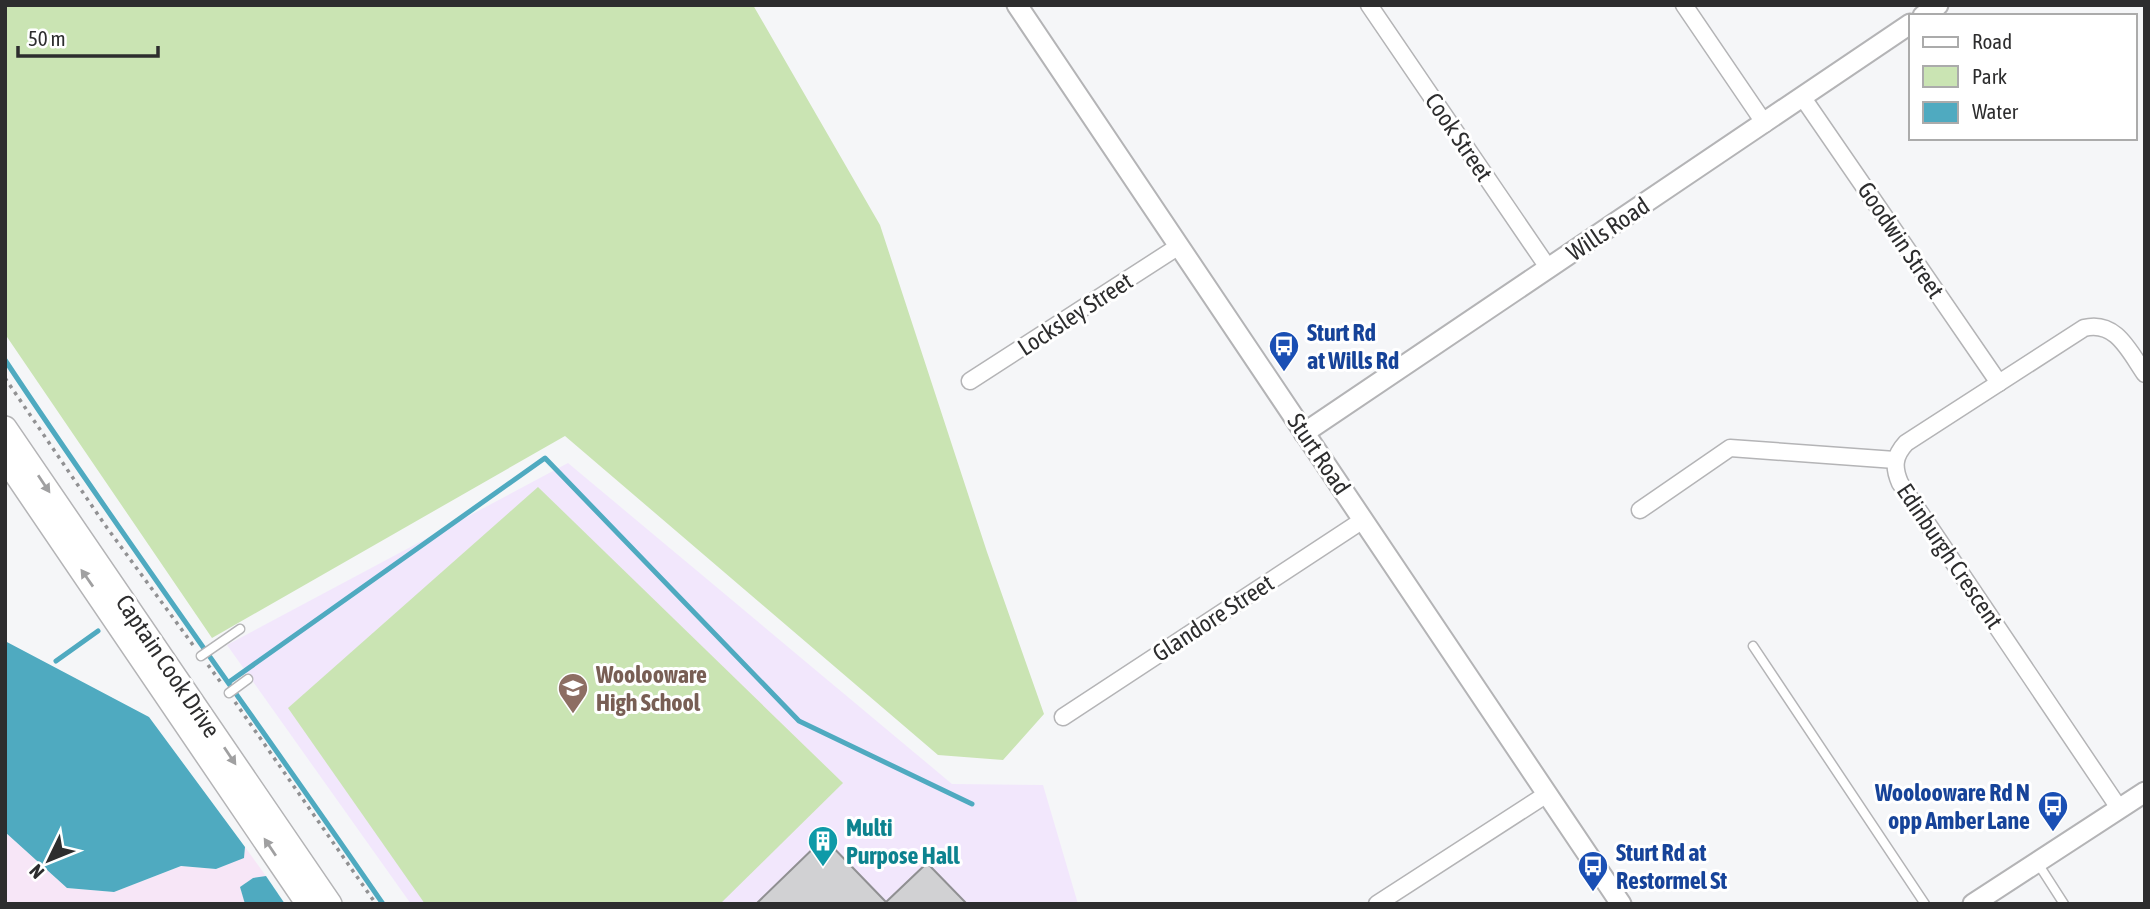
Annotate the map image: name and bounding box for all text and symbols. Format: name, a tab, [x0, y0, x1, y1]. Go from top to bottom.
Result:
scale bar	[18, 14, 158, 58]
legend	[1909, 14, 2136, 140]
text: 50 m	[28, 26, 66, 50]
text: Road	[1972, 29, 2012, 53]
text: Park	[1972, 64, 2007, 88]
street label: Cook Street	[1420, 88, 1498, 186]
text: Water	[1972, 99, 2019, 123]
street label: Goodwin Street	[1852, 177, 1950, 303]
street label: Wills Road	[1562, 192, 1654, 266]
street label: Locksley Street	[1013, 267, 1137, 361]
place label: Sturt Rd at Wills Rd	[1307, 319, 1399, 374]
bus stop icon: Sturt Rd at Wills Rd	[1267, 329, 1301, 373]
street label: Sturt Road	[1282, 409, 1356, 499]
one-way arrow	[37, 475, 50, 494]
street label: Edinburgh Crescent	[1892, 478, 2008, 634]
one-way arrow	[81, 568, 94, 588]
street label: Glandore Street	[1148, 569, 1278, 667]
street label: Captain Cook Drive	[110, 590, 226, 742]
place label: Woolooware High School	[595, 661, 707, 716]
school or university icon: Woolooware High School	[556, 671, 590, 715]
one-way arrow	[223, 747, 236, 766]
place label: Woolooware Rd N opp Amber Lane	[1874, 779, 2030, 834]
bus stop icon: Woolooware Rd N opp Amber Lane	[2036, 789, 2070, 833]
place label: Multi Purpose Hall	[846, 814, 960, 869]
building icon: Multi Purpose Hall	[806, 824, 840, 868]
north arrow	[14, 825, 84, 895]
one-way arrow	[264, 837, 277, 857]
place label: Sturt Rd at Restormel St	[1616, 839, 1727, 894]
bus stop icon: Sturt Rd at Restormel St	[1576, 849, 1610, 893]
text: N	[25, 860, 48, 883]

